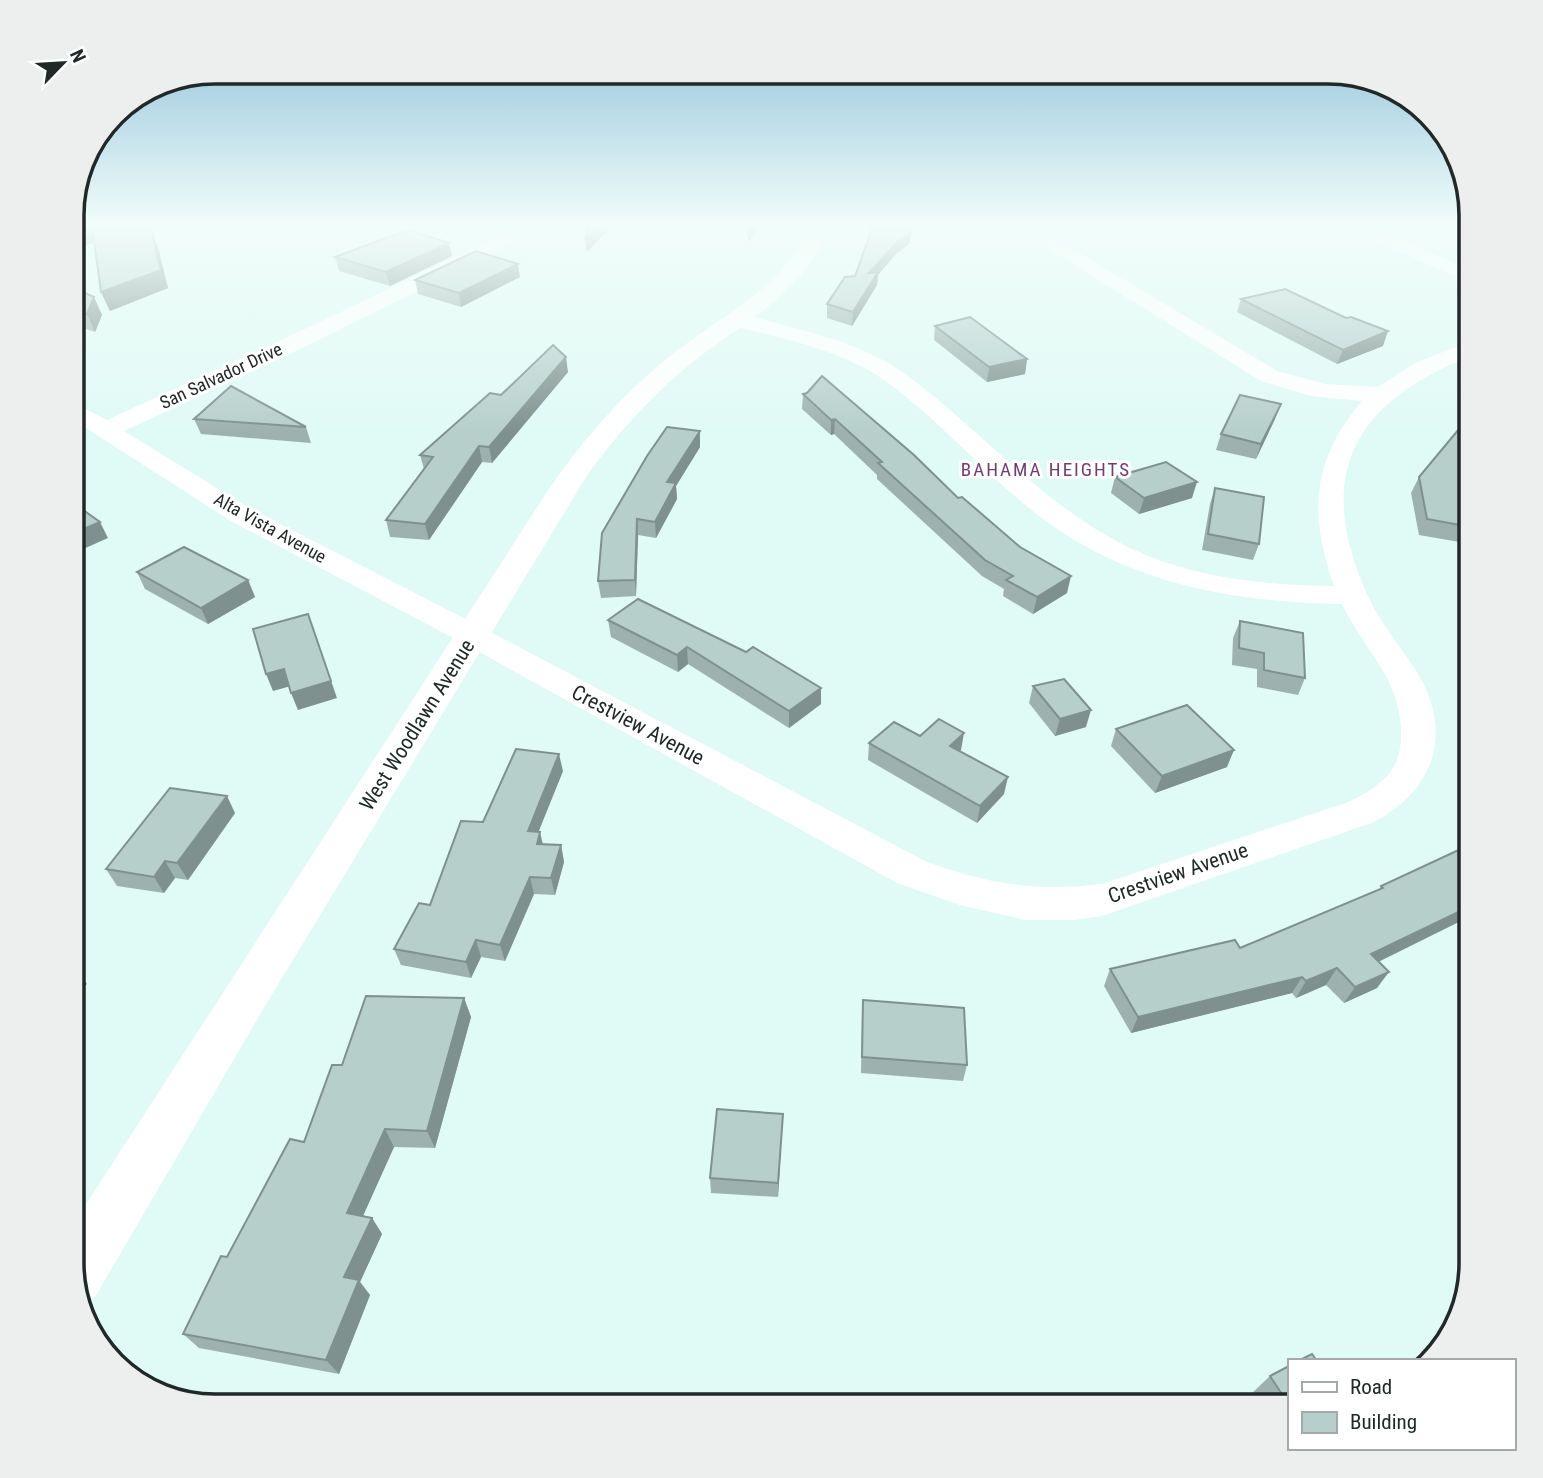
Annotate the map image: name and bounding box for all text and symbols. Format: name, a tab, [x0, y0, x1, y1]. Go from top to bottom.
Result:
north arrow	[28, 28, 98, 98]
text: N	[65, 46, 91, 66]
street label: San Salvador Drive	[156, 338, 285, 413]
district label: BAHAMA HEIGHTS	[961, 458, 1131, 481]
street label: Alta Vista Avenue	[211, 488, 330, 567]
street label: West Woodlawn Avenue	[355, 635, 480, 815]
street label: Crestview Avenue	[568, 680, 708, 770]
street label: Crestview Avenue	[1105, 838, 1251, 908]
legend	[1288, 1359, 1515, 1450]
text: Road	[1350, 1375, 1392, 1399]
text: Building	[1350, 1410, 1417, 1434]

